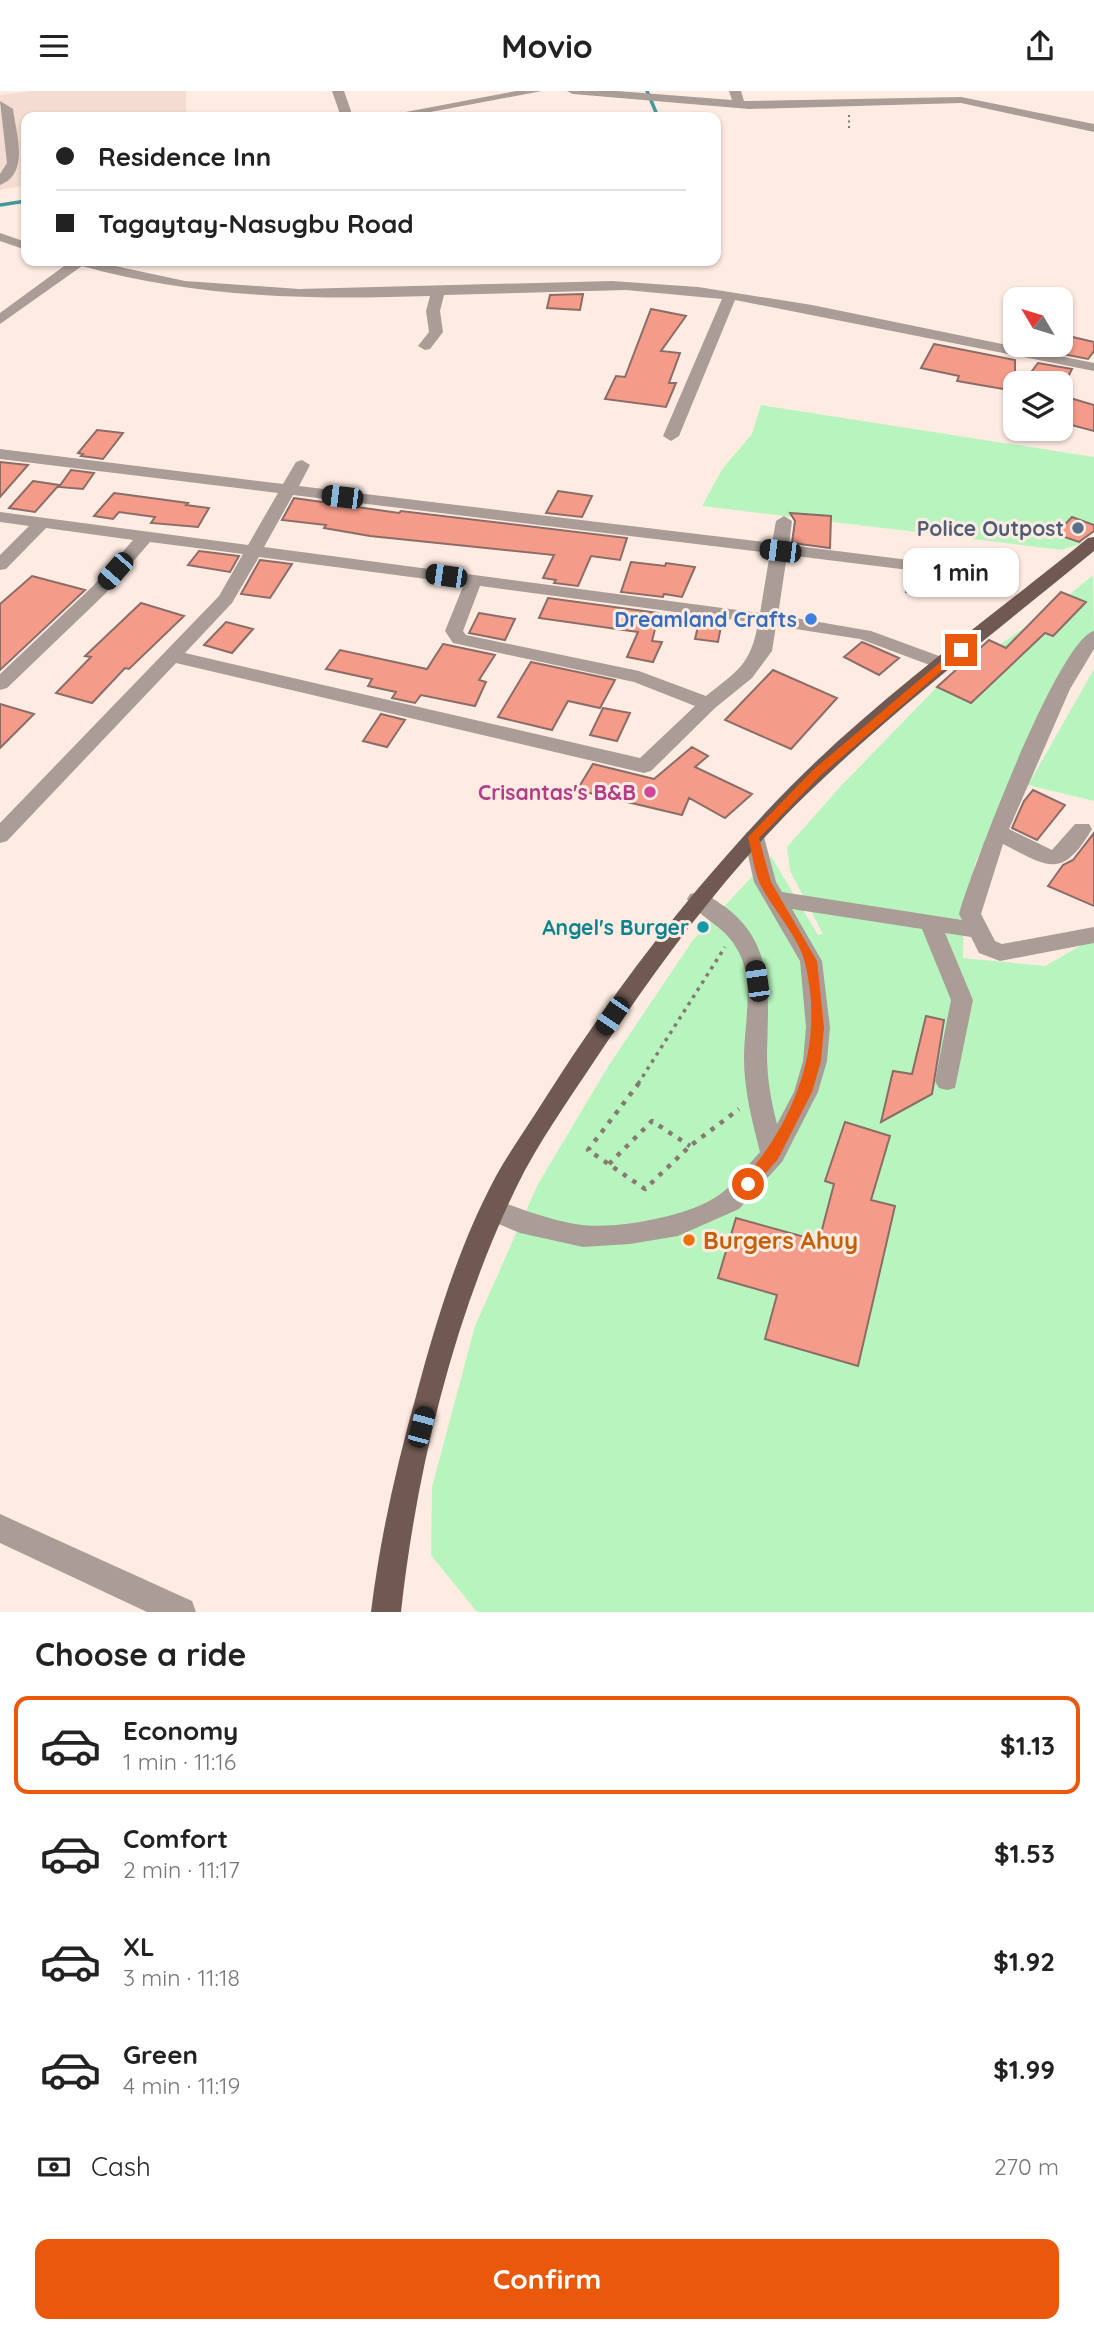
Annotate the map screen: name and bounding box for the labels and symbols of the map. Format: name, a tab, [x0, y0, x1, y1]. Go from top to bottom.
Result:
north arrow	[1003, 287, 1073, 357]
car	[320, 484, 365, 510]
place label: Police Outpost	[917, 515, 1064, 541]
marker: Police Outpost	[1070, 520, 1086, 536]
car	[758, 538, 803, 564]
car	[94, 548, 137, 594]
callout: 1 min	[903, 549, 1019, 597]
car	[424, 563, 469, 589]
place label: Dreamland Crafts	[614, 606, 797, 632]
marker: Dreamland Crafts	[803, 611, 819, 627]
route end	[945, 634, 977, 666]
place label: Crisantas's B&B	[478, 779, 636, 805]
marker: Crisantas's B&B	[642, 784, 658, 800]
place label: Angel's Burger	[542, 914, 689, 940]
marker: Angel's Burger	[695, 919, 711, 935]
car	[744, 959, 771, 1003]
car	[592, 993, 633, 1039]
route start	[732, 1168, 764, 1200]
place label: Burgers Ahuy	[703, 1225, 858, 1255]
marker: Burgers Ahuy	[681, 1232, 697, 1248]
car	[406, 1404, 437, 1450]

